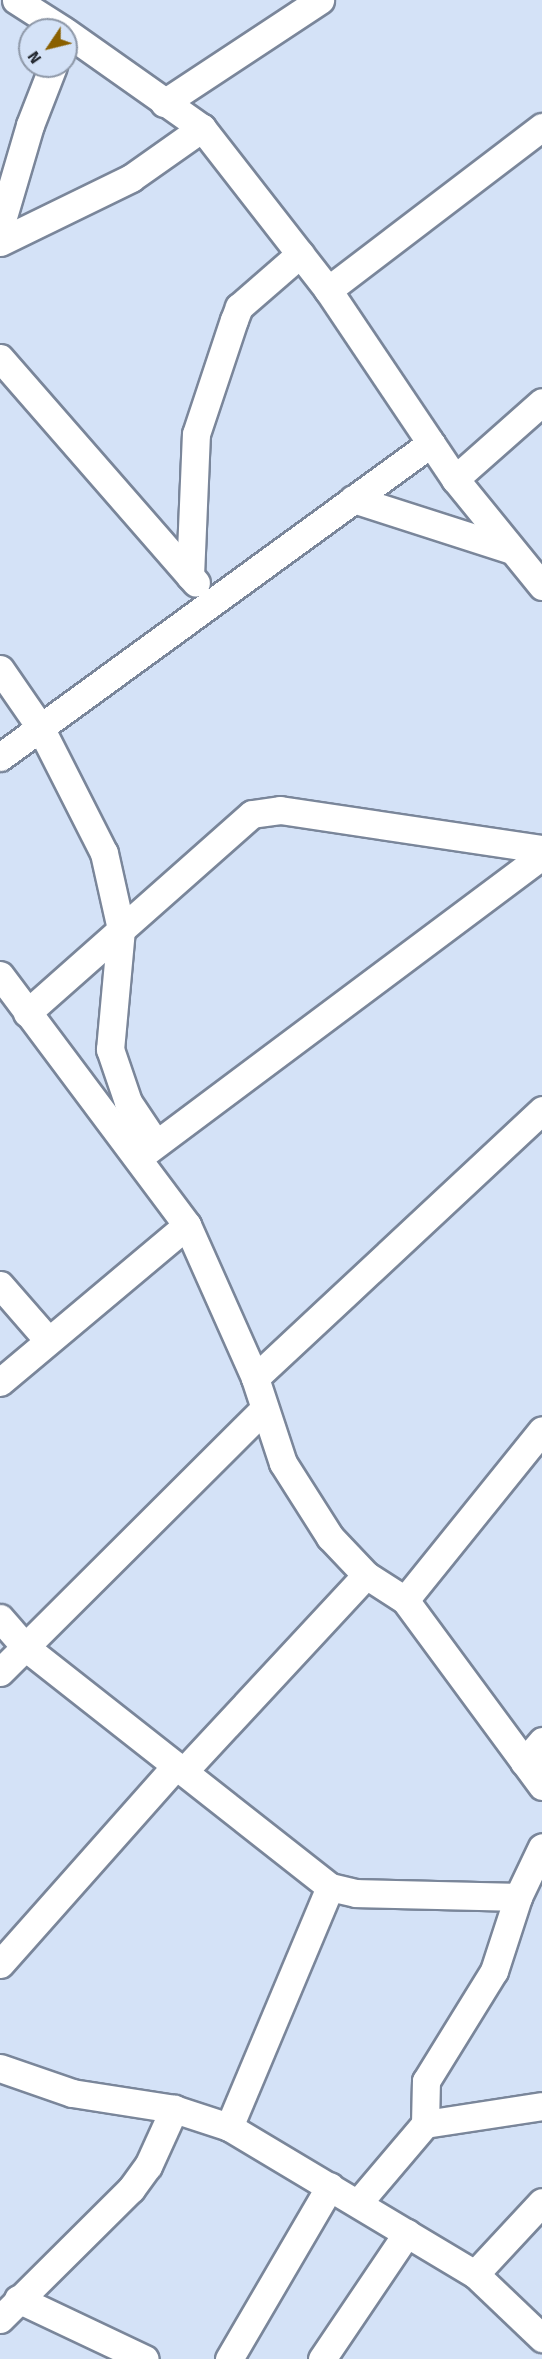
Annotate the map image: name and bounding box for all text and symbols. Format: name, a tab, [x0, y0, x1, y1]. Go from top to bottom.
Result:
north arrow	[18, 18, 78, 78]
text: N	[24, 48, 45, 67]

